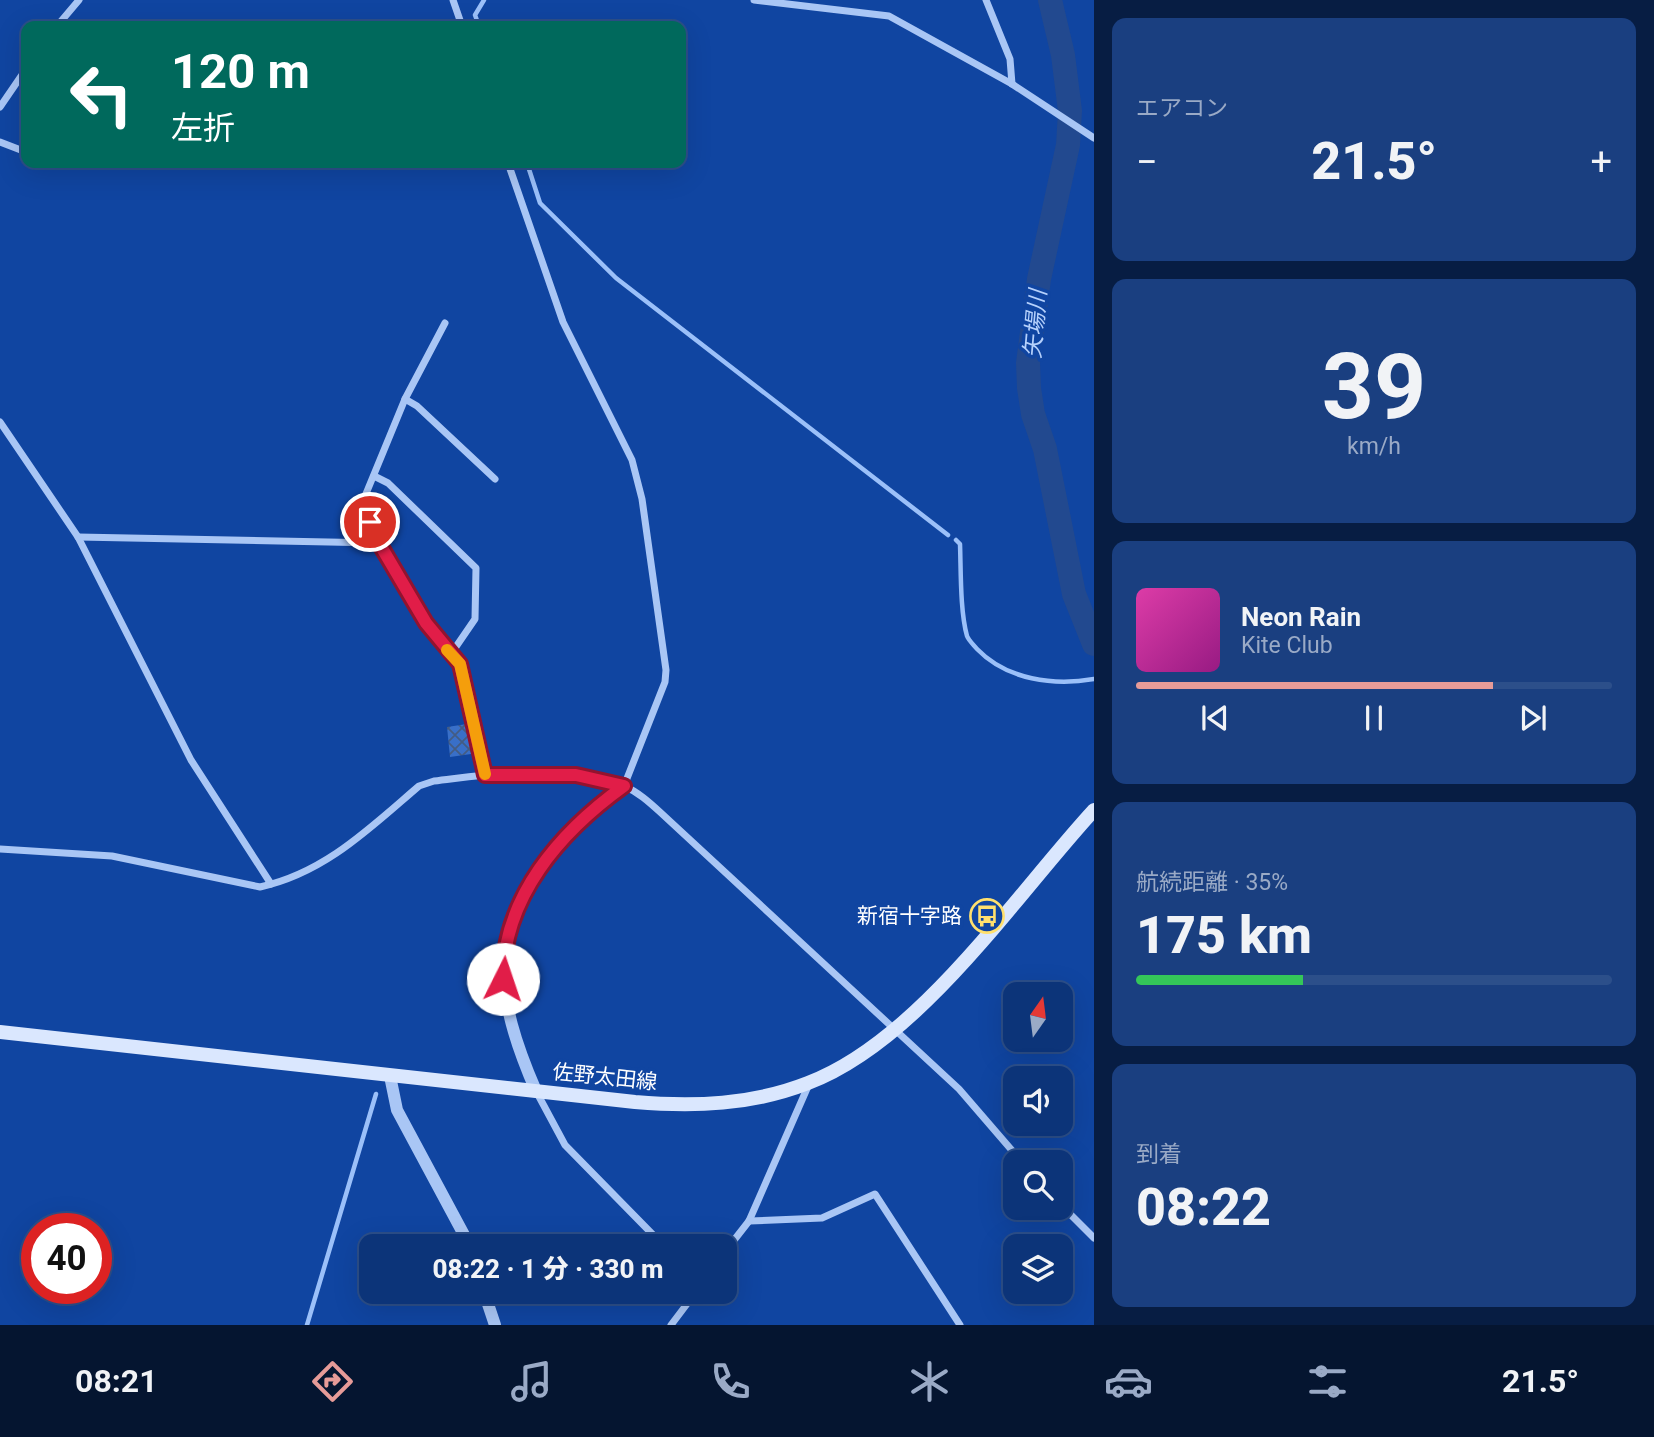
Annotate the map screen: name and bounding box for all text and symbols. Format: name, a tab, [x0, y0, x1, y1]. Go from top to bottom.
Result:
text: 120 m	[171, 43, 310, 100]
icon: left	[56, 49, 147, 140]
text: エアコン	[1136, 95, 1228, 122]
text: 左折	[171, 109, 235, 147]
text: 21.5°	[1311, 131, 1437, 192]
text: −	[1136, 140, 1158, 184]
text: +	[1590, 140, 1612, 184]
water label: 矢場川	[1019, 286, 1052, 360]
text: 39	[1322, 334, 1426, 440]
text: km/h	[1347, 433, 1401, 460]
pin	[340, 492, 400, 552]
icon: arrive	[351, 503, 389, 541]
text: Neon Rain	[1241, 602, 1361, 632]
text: Kite Club	[1241, 632, 1333, 659]
icon: previous	[1196, 699, 1234, 737]
icon: pause	[1355, 699, 1393, 737]
icon: next	[1514, 699, 1552, 737]
text: 航続距離 · 35%	[1136, 869, 1288, 896]
bus stop icon: 新宿十字路	[968, 897, 1006, 935]
place label: 新宿十字路	[857, 904, 962, 928]
text: 175 km	[1136, 905, 1312, 966]
position arrow	[466, 942, 540, 1016]
north arrow	[1003, 982, 1073, 1052]
map controls	[1003, 982, 1073, 1304]
street label: 佐野太田線	[552, 1060, 658, 1094]
button: sound	[1003, 1066, 1073, 1136]
text: 到着	[1136, 1141, 1182, 1168]
button: search	[1003, 1150, 1073, 1220]
text: 08:22	[1136, 1177, 1271, 1238]
speed limit sign: 40	[21, 1213, 112, 1304]
button: layers	[1003, 1234, 1073, 1304]
text: 08:22 · 1 分 · 330 m	[432, 1254, 664, 1284]
icon: directions	[308, 1357, 357, 1406]
icon: music	[507, 1357, 556, 1406]
icon: phone	[706, 1357, 755, 1406]
icon: climate	[905, 1357, 954, 1406]
icon: car	[1104, 1357, 1153, 1406]
icon: filters	[1303, 1357, 1352, 1406]
text: 08:21	[75, 1362, 157, 1400]
text: 21.5°	[1502, 1362, 1579, 1400]

